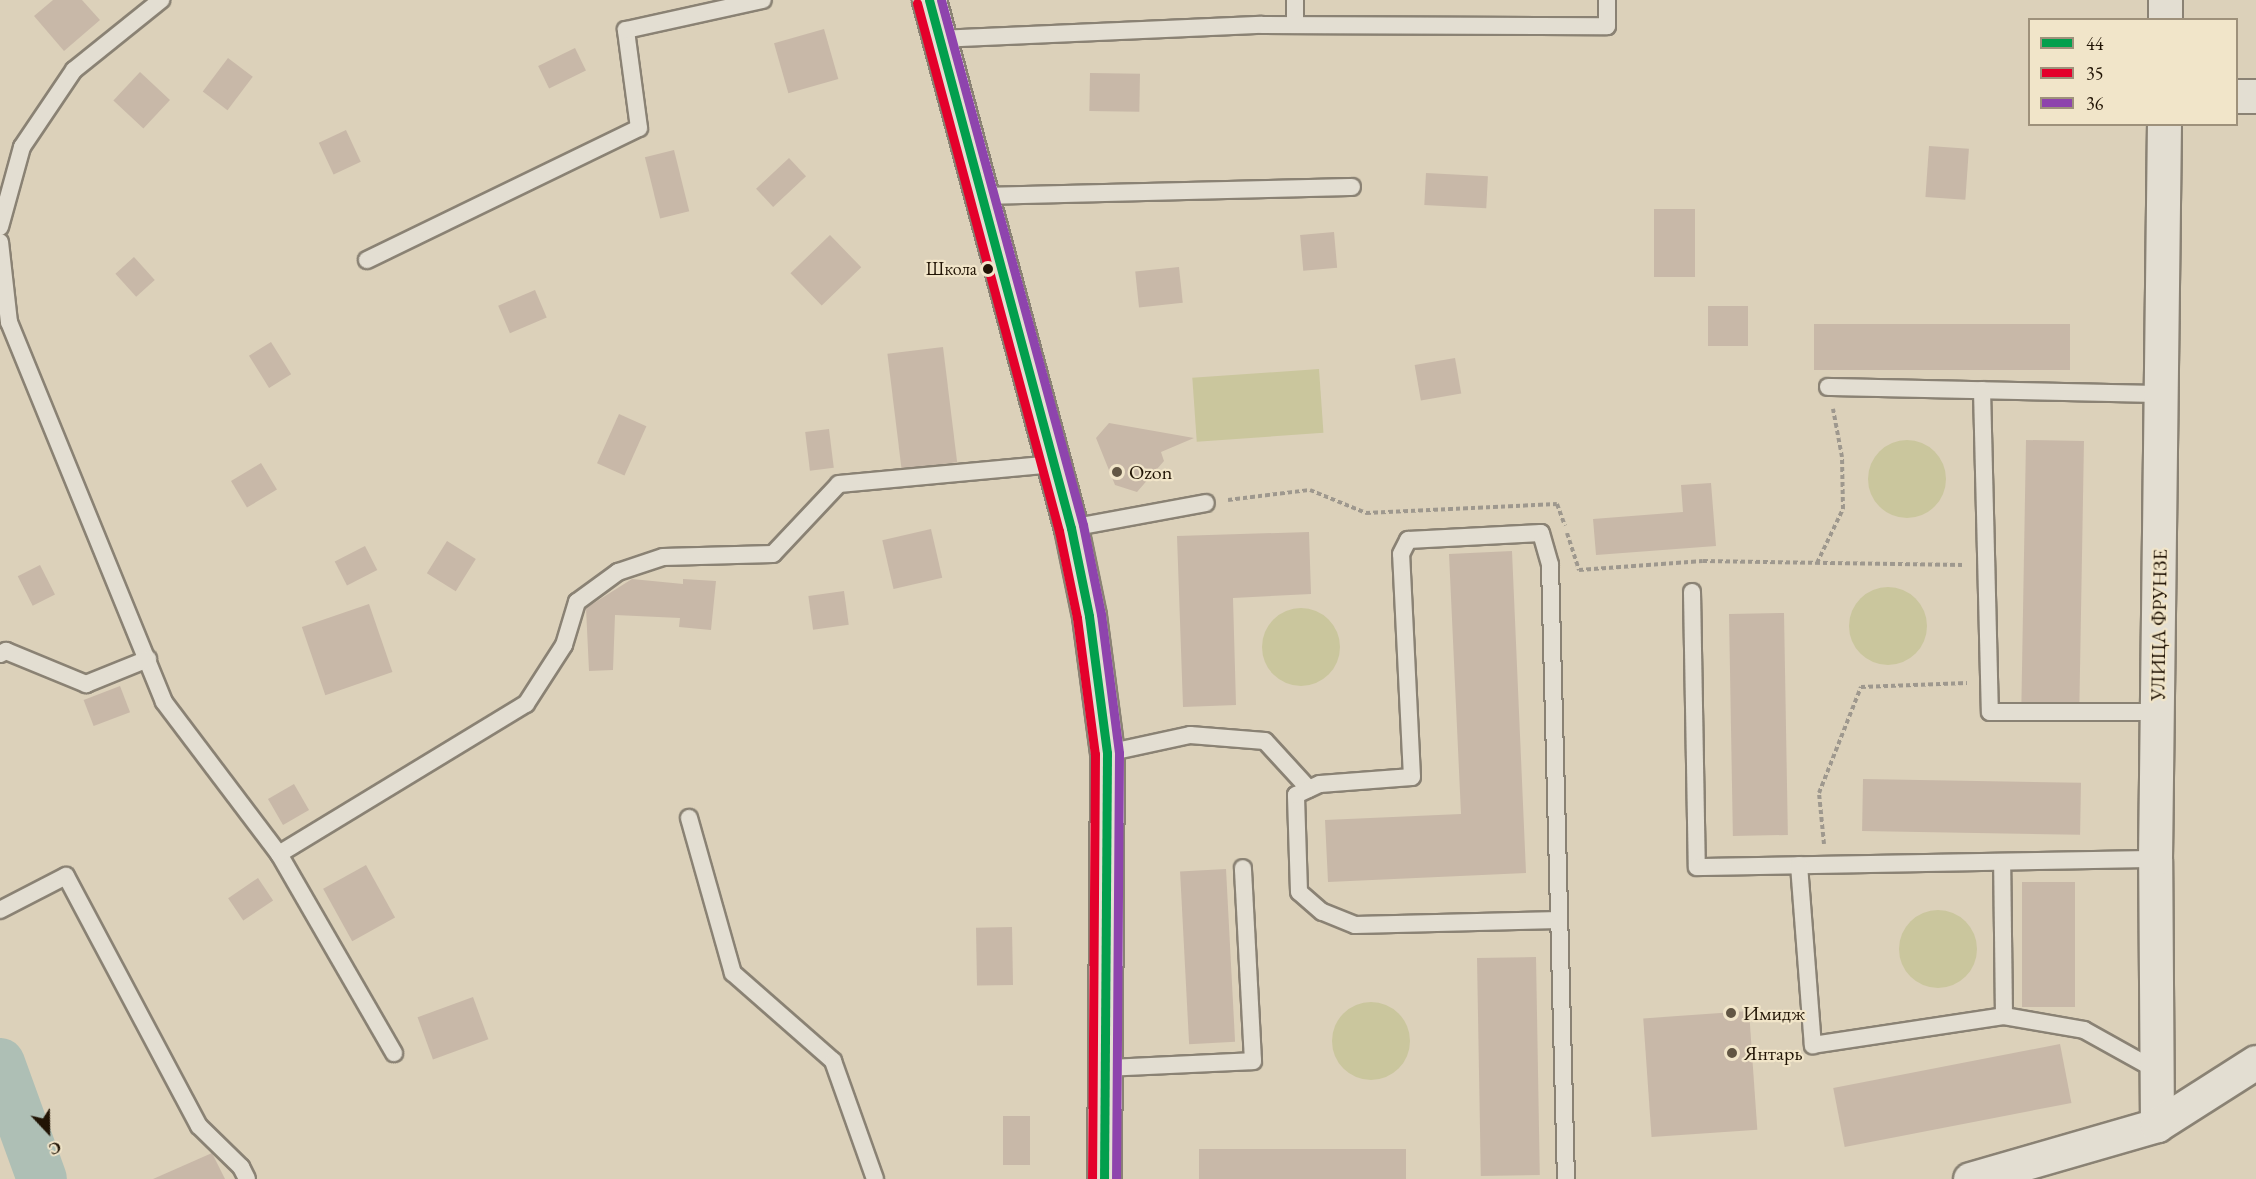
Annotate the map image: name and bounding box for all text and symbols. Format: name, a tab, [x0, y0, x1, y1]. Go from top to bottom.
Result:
legend	[2028, 18, 2238, 126]
text: 44	[2086, 32, 2103, 55]
text: 35	[2086, 62, 2103, 85]
text: 36	[2086, 92, 2103, 115]
place label: Школа	[926, 258, 977, 280]
marker: Школа	[982, 263, 994, 275]
place label: Ozon	[1129, 460, 1172, 484]
marker: Ozon	[1110, 465, 1124, 479]
street label: УЛИЦА ФРУНЗЕ	[2146, 549, 2172, 701]
place label: Имидж	[1743, 1001, 1805, 1025]
marker: Имидж	[1724, 1006, 1738, 1020]
place label: Янтарь	[1744, 1041, 1802, 1065]
marker: Янтарь	[1725, 1046, 1739, 1060]
north arrow	[18, 1101, 78, 1161]
text: С	[46, 1136, 64, 1160]

